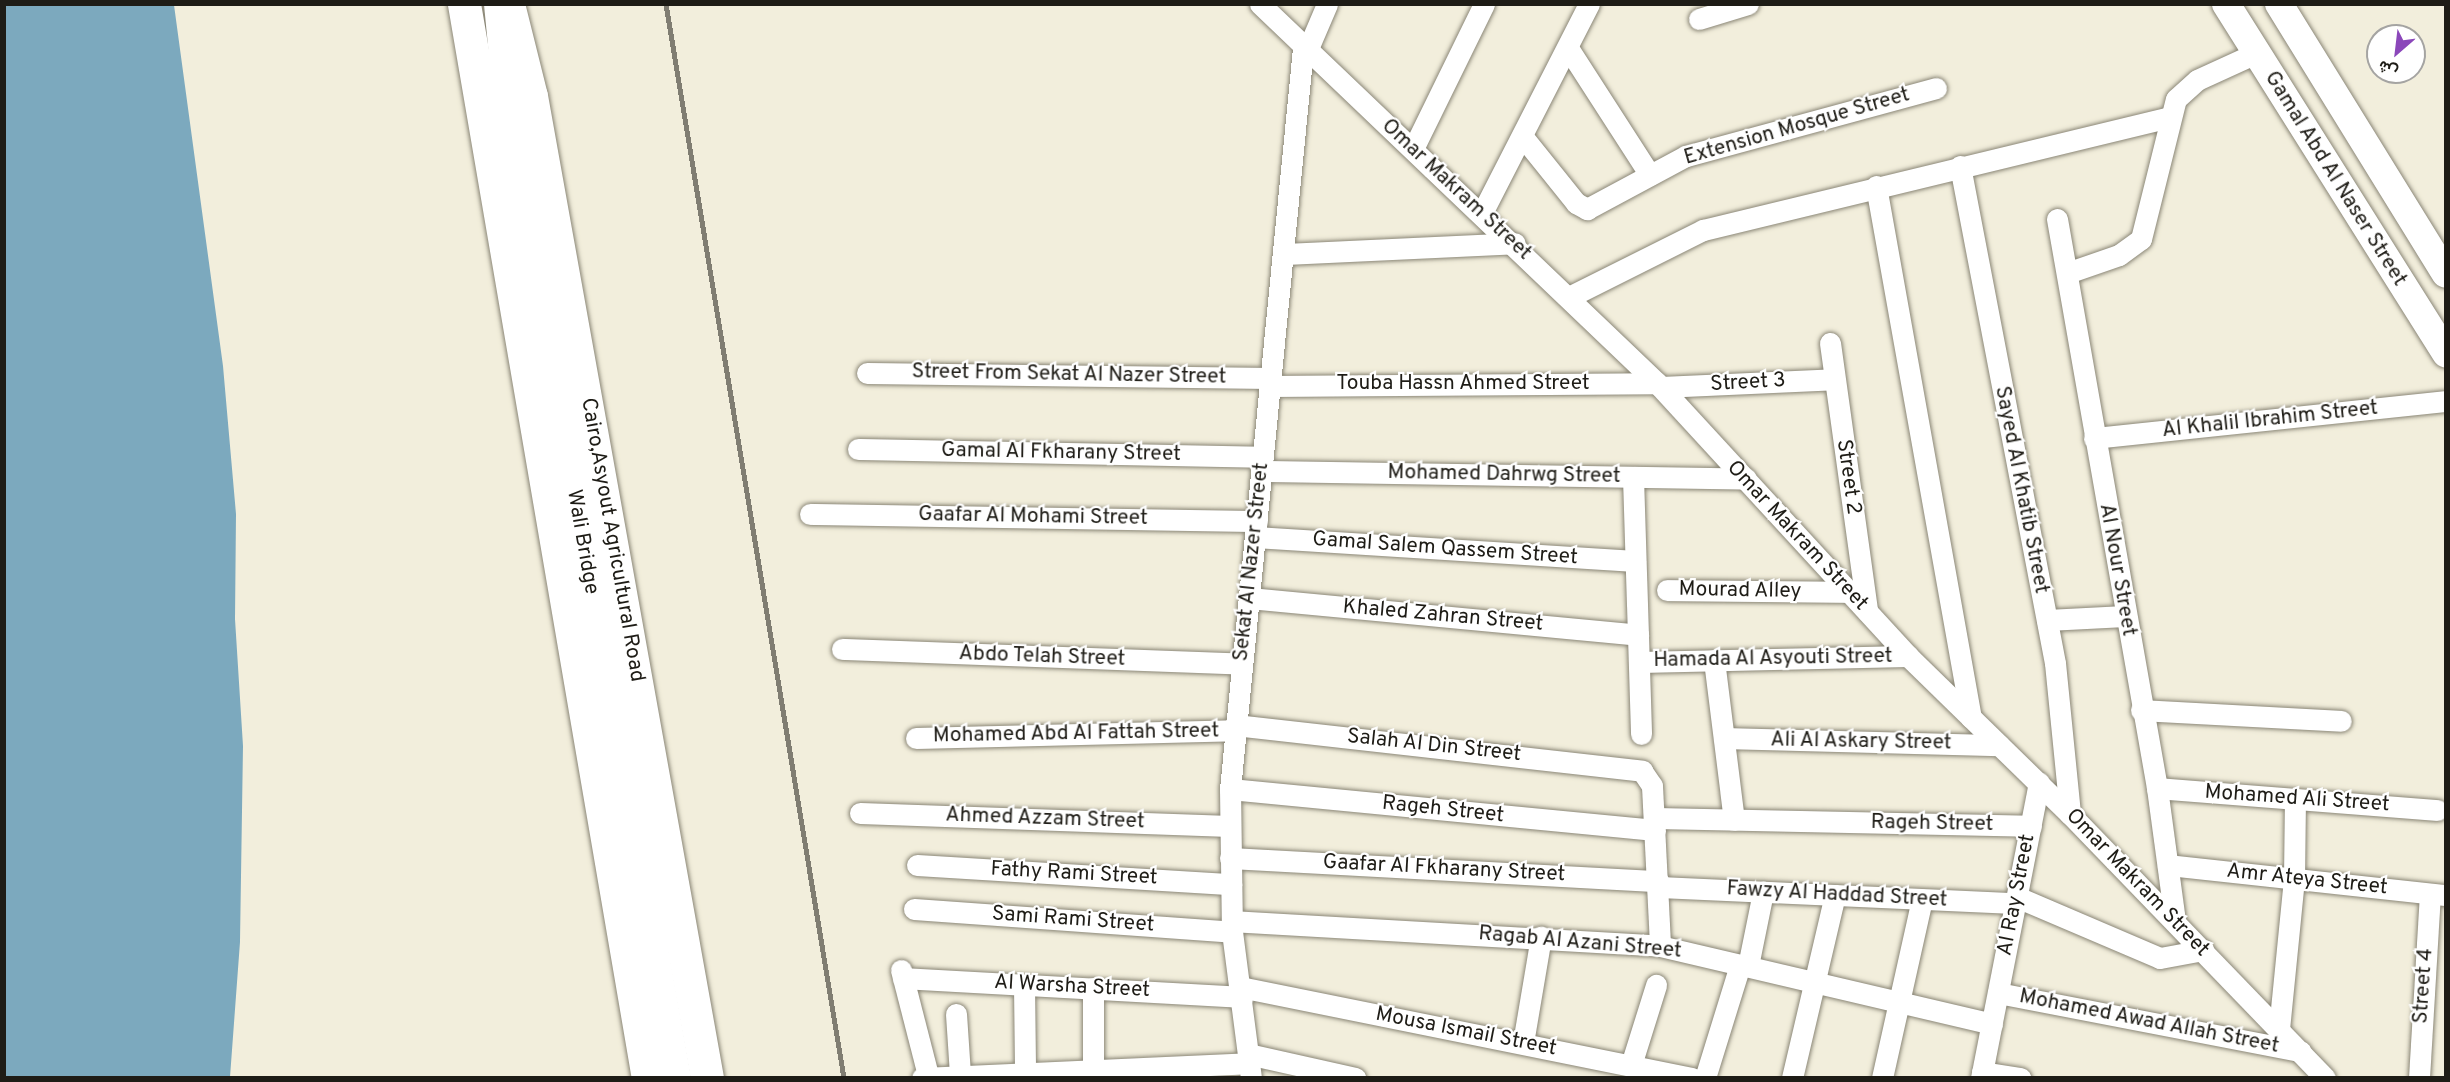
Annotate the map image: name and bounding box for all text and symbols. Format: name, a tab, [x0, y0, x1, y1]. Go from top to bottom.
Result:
north arrow	[2366, 24, 2426, 84]
text: ش	[2375, 55, 2402, 81]
street label: Gamal Abd Al Naser Street	[2258, 66, 2412, 292]
street label: Extension Mosque Street	[1681, 83, 1913, 171]
street label: Omar Makram Street	[1376, 114, 1536, 266]
street label: Street From Sekat Al Nazer Street	[911, 360, 1227, 390]
street label: Street 3	[1710, 368, 1786, 398]
street label: Touba Hassn Ahmed Street	[1336, 371, 1590, 397]
street label: Sayed Al Khatib Street	[1988, 384, 2054, 596]
street label: Cairo,Asyout Agricultural Road	[575, 396, 649, 684]
street label: Al Khalil Ibrahim Street	[2161, 396, 2379, 444]
street label: Gamal Al Fkharany Street	[940, 438, 1182, 468]
street label: Street 2	[1830, 438, 1866, 516]
street label: Omar Makram Street	[1721, 456, 1873, 616]
street label: Mohamed Dahrwg Street	[1387, 460, 1621, 490]
street label: Sekat Al Nazer Street	[1229, 461, 1275, 663]
street label: Wali Bridge	[560, 488, 604, 596]
street label: Gaafar Al Mohami Street	[918, 502, 1148, 532]
street label: Al Nour Street	[2093, 502, 2141, 638]
street label: Gamal Salem Qassem Street	[1311, 527, 1579, 571]
street label: Mourad Alley	[1678, 577, 1802, 605]
street label: Khaled Zahran Street	[1342, 595, 1544, 637]
street label: Abdo Telah Street	[958, 641, 1126, 673]
street label: Hamada Al Asyouti Street	[1652, 644, 1894, 674]
street label: Mohamed Abd Al Fattah Street	[932, 719, 1220, 749]
street label: Salah Al Din Street	[1345, 724, 1523, 768]
street label: Ali Al Askary Street	[1769, 728, 1953, 756]
street label: Mohamed Ali Street	[2203, 780, 2391, 818]
street label: Rageh Street	[1381, 791, 1505, 829]
street label: Ahmed Azzam Street	[945, 803, 1145, 835]
street label: Omar Makram Street	[2060, 804, 2214, 962]
street label: Rageh Street	[1870, 810, 1994, 838]
street label: Al Ray Street	[1993, 832, 2041, 958]
street label: Gaafar Al Fkharany Street	[1322, 850, 1566, 888]
street label: Fathy Rami Street	[990, 857, 1158, 891]
street label: Amr Ateya Street	[2225, 859, 2389, 901]
street label: Fawzy Al Haddad Street	[1726, 877, 1948, 913]
street label: Sami Rami Street	[991, 902, 1155, 938]
street label: Ragab Al Azani Street	[1476, 921, 1684, 965]
street label: Street 4	[2409, 947, 2439, 1025]
street label: Al Warsha Street	[993, 970, 1151, 1004]
street label: Mohamed Awad Allah Street	[2016, 984, 2282, 1060]
street label: Mousa Ismail Street	[1373, 1002, 1559, 1062]

